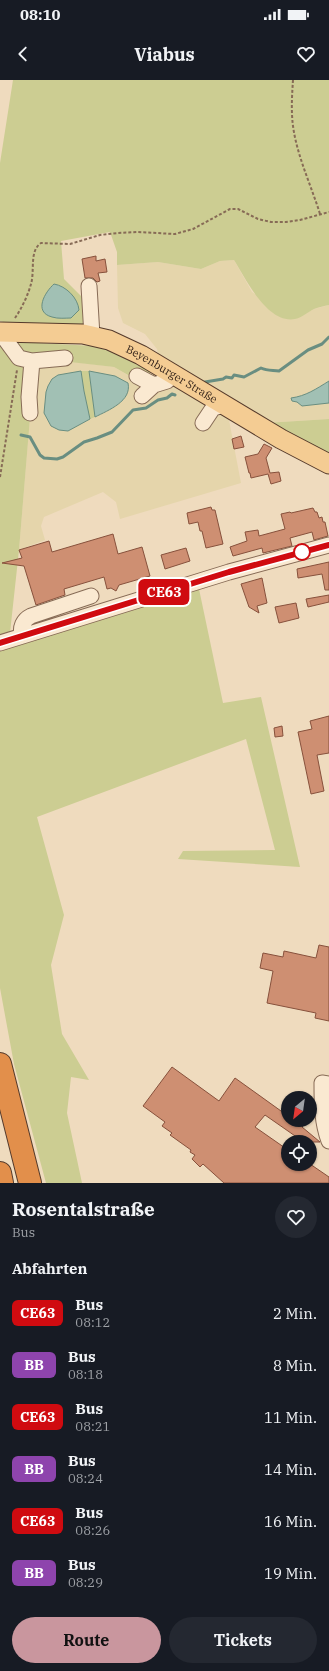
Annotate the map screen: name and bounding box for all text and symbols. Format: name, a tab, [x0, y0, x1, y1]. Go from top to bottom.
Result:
text: 08:10	[20, 5, 61, 24]
icon: back	[12, 43, 34, 65]
text: Viabus	[134, 43, 195, 66]
icon: heart	[295, 43, 317, 65]
street label: Beyenburger Straße	[124, 342, 220, 406]
unlabelled marker	[293, 543, 311, 561]
line badge: CE63	[136, 579, 192, 605]
text: CE63	[146, 583, 182, 601]
north arrow	[281, 1091, 317, 1127]
map controls	[281, 1091, 317, 1171]
button: locate	[281, 1135, 317, 1171]
button: heart	[275, 1196, 317, 1238]
text: Rosentalstraße	[12, 1197, 155, 1221]
text: Bus	[12, 1224, 35, 1241]
text: Abfahrten	[12, 1259, 87, 1278]
text: Bus	[75, 1295, 103, 1314]
text: CE63	[20, 1304, 55, 1322]
text: 2 Min.	[273, 1304, 317, 1323]
text: 08:12	[75, 1314, 110, 1331]
text: Bus	[68, 1347, 96, 1366]
text: BB	[24, 1356, 44, 1374]
text: 8 Min.	[273, 1356, 317, 1375]
text: 08:18	[68, 1366, 103, 1383]
text: Bus	[75, 1399, 103, 1418]
text: CE63	[20, 1408, 55, 1426]
text: 11 Min.	[264, 1408, 317, 1427]
text: 08:21	[75, 1418, 110, 1435]
text: Bus	[68, 1451, 96, 1470]
text: BB	[24, 1460, 44, 1478]
text: 14 Min.	[264, 1460, 317, 1479]
text: 08:24	[68, 1470, 103, 1487]
text: Bus	[75, 1503, 103, 1522]
text: CE63	[20, 1512, 55, 1530]
text: 16 Min.	[264, 1512, 317, 1531]
text: 08:26	[75, 1522, 110, 1539]
text: Bus	[68, 1555, 96, 1574]
text: BB	[24, 1564, 44, 1582]
text: 19 Min.	[264, 1564, 317, 1583]
text: 08:29	[68, 1574, 103, 1591]
button: Route	[12, 1617, 161, 1663]
button: Tickets	[169, 1617, 317, 1663]

